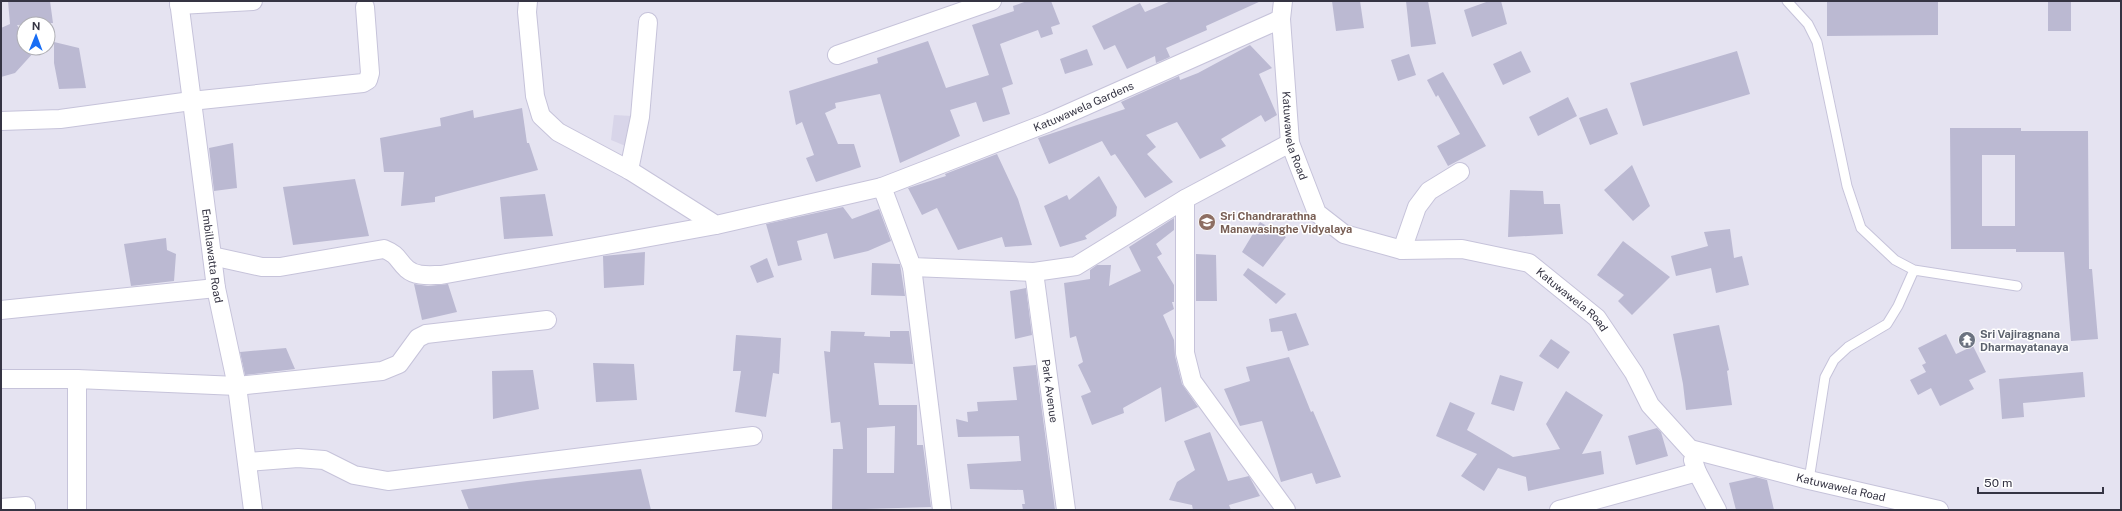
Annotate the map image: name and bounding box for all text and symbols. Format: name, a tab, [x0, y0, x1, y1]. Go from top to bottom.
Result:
north arrow	[16, 16, 56, 56]
text: N	[32, 20, 41, 32]
street label: Katuwawela Gardens	[1032, 79, 1136, 134]
street label: Katuwawela Road	[1280, 91, 1310, 182]
street label: Embillawatta Road	[200, 208, 225, 304]
place label: Sri Chandrarathna Manawasinghe Vidyalaya	[1220, 210, 1352, 235]
school or university icon: Sri Chandrarathna Manawasinghe Vidyalaya	[1197, 212, 1217, 232]
street label: Katuwawela Road	[1534, 265, 1610, 334]
place label: Sri Vajiragnana Dharmayatanaya	[1980, 328, 2069, 353]
temple icon: Sri Vajiragnana Dharmayatanaya	[1957, 330, 1977, 350]
street label: Park Avenue	[1040, 358, 1060, 423]
scale bar	[1978, 469, 2103, 495]
street label: Katuwawela Road	[1795, 471, 1887, 503]
text: 50 m	[1984, 476, 2012, 490]

